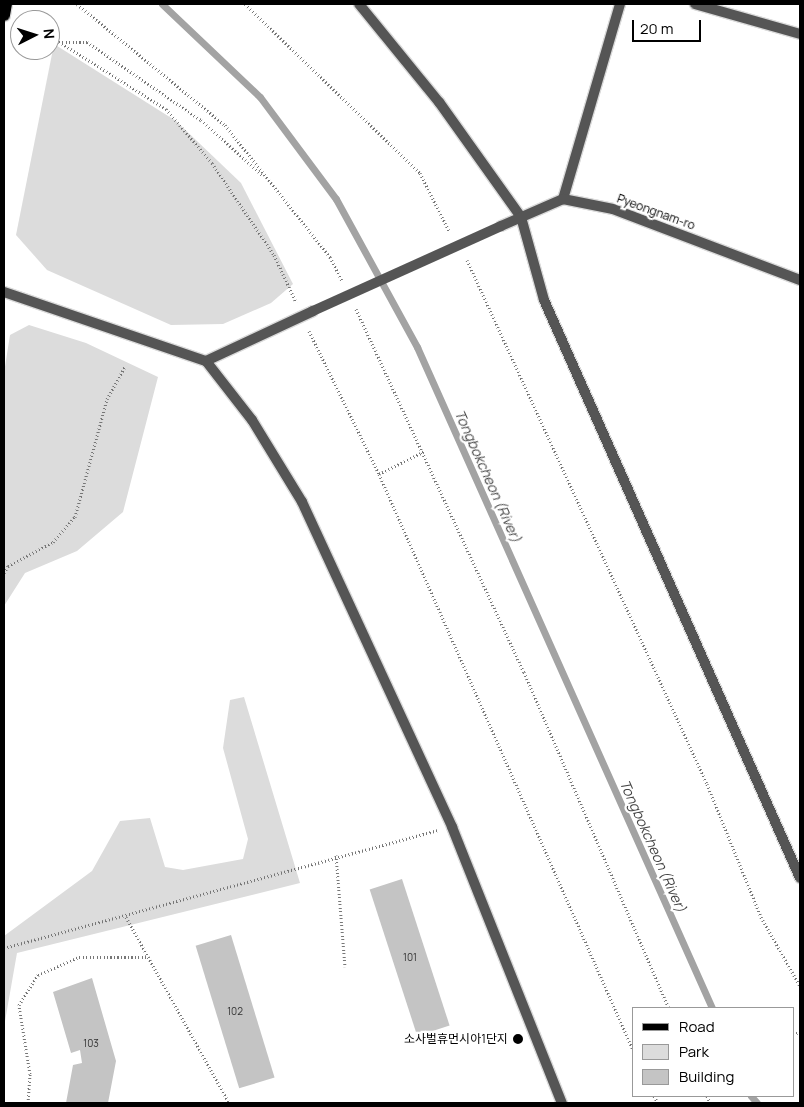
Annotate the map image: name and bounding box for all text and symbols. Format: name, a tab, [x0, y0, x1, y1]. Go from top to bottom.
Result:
north arrow	[10, 10, 60, 60]
scale bar	[634, 10, 703, 42]
text: 20 m	[640, 18, 673, 39]
text: N	[40, 28, 59, 40]
street label: Pyeongnam-ro	[615, 191, 697, 233]
water label: Tongbokcheon (River)	[451, 407, 525, 545]
water label: Tongbokcheon (River)	[616, 777, 690, 915]
house number: 101	[403, 952, 417, 964]
house number: 102	[227, 1006, 243, 1018]
legend	[632, 1007, 794, 1097]
text: Road	[679, 1016, 715, 1037]
place label: 소사벌휴먼시아1단지	[404, 1032, 508, 1046]
marker: 소사벌휴먼시아1단지	[512, 1033, 524, 1045]
house number: 103	[83, 1038, 99, 1050]
text: Park	[679, 1041, 709, 1062]
text: Building	[679, 1066, 734, 1087]

